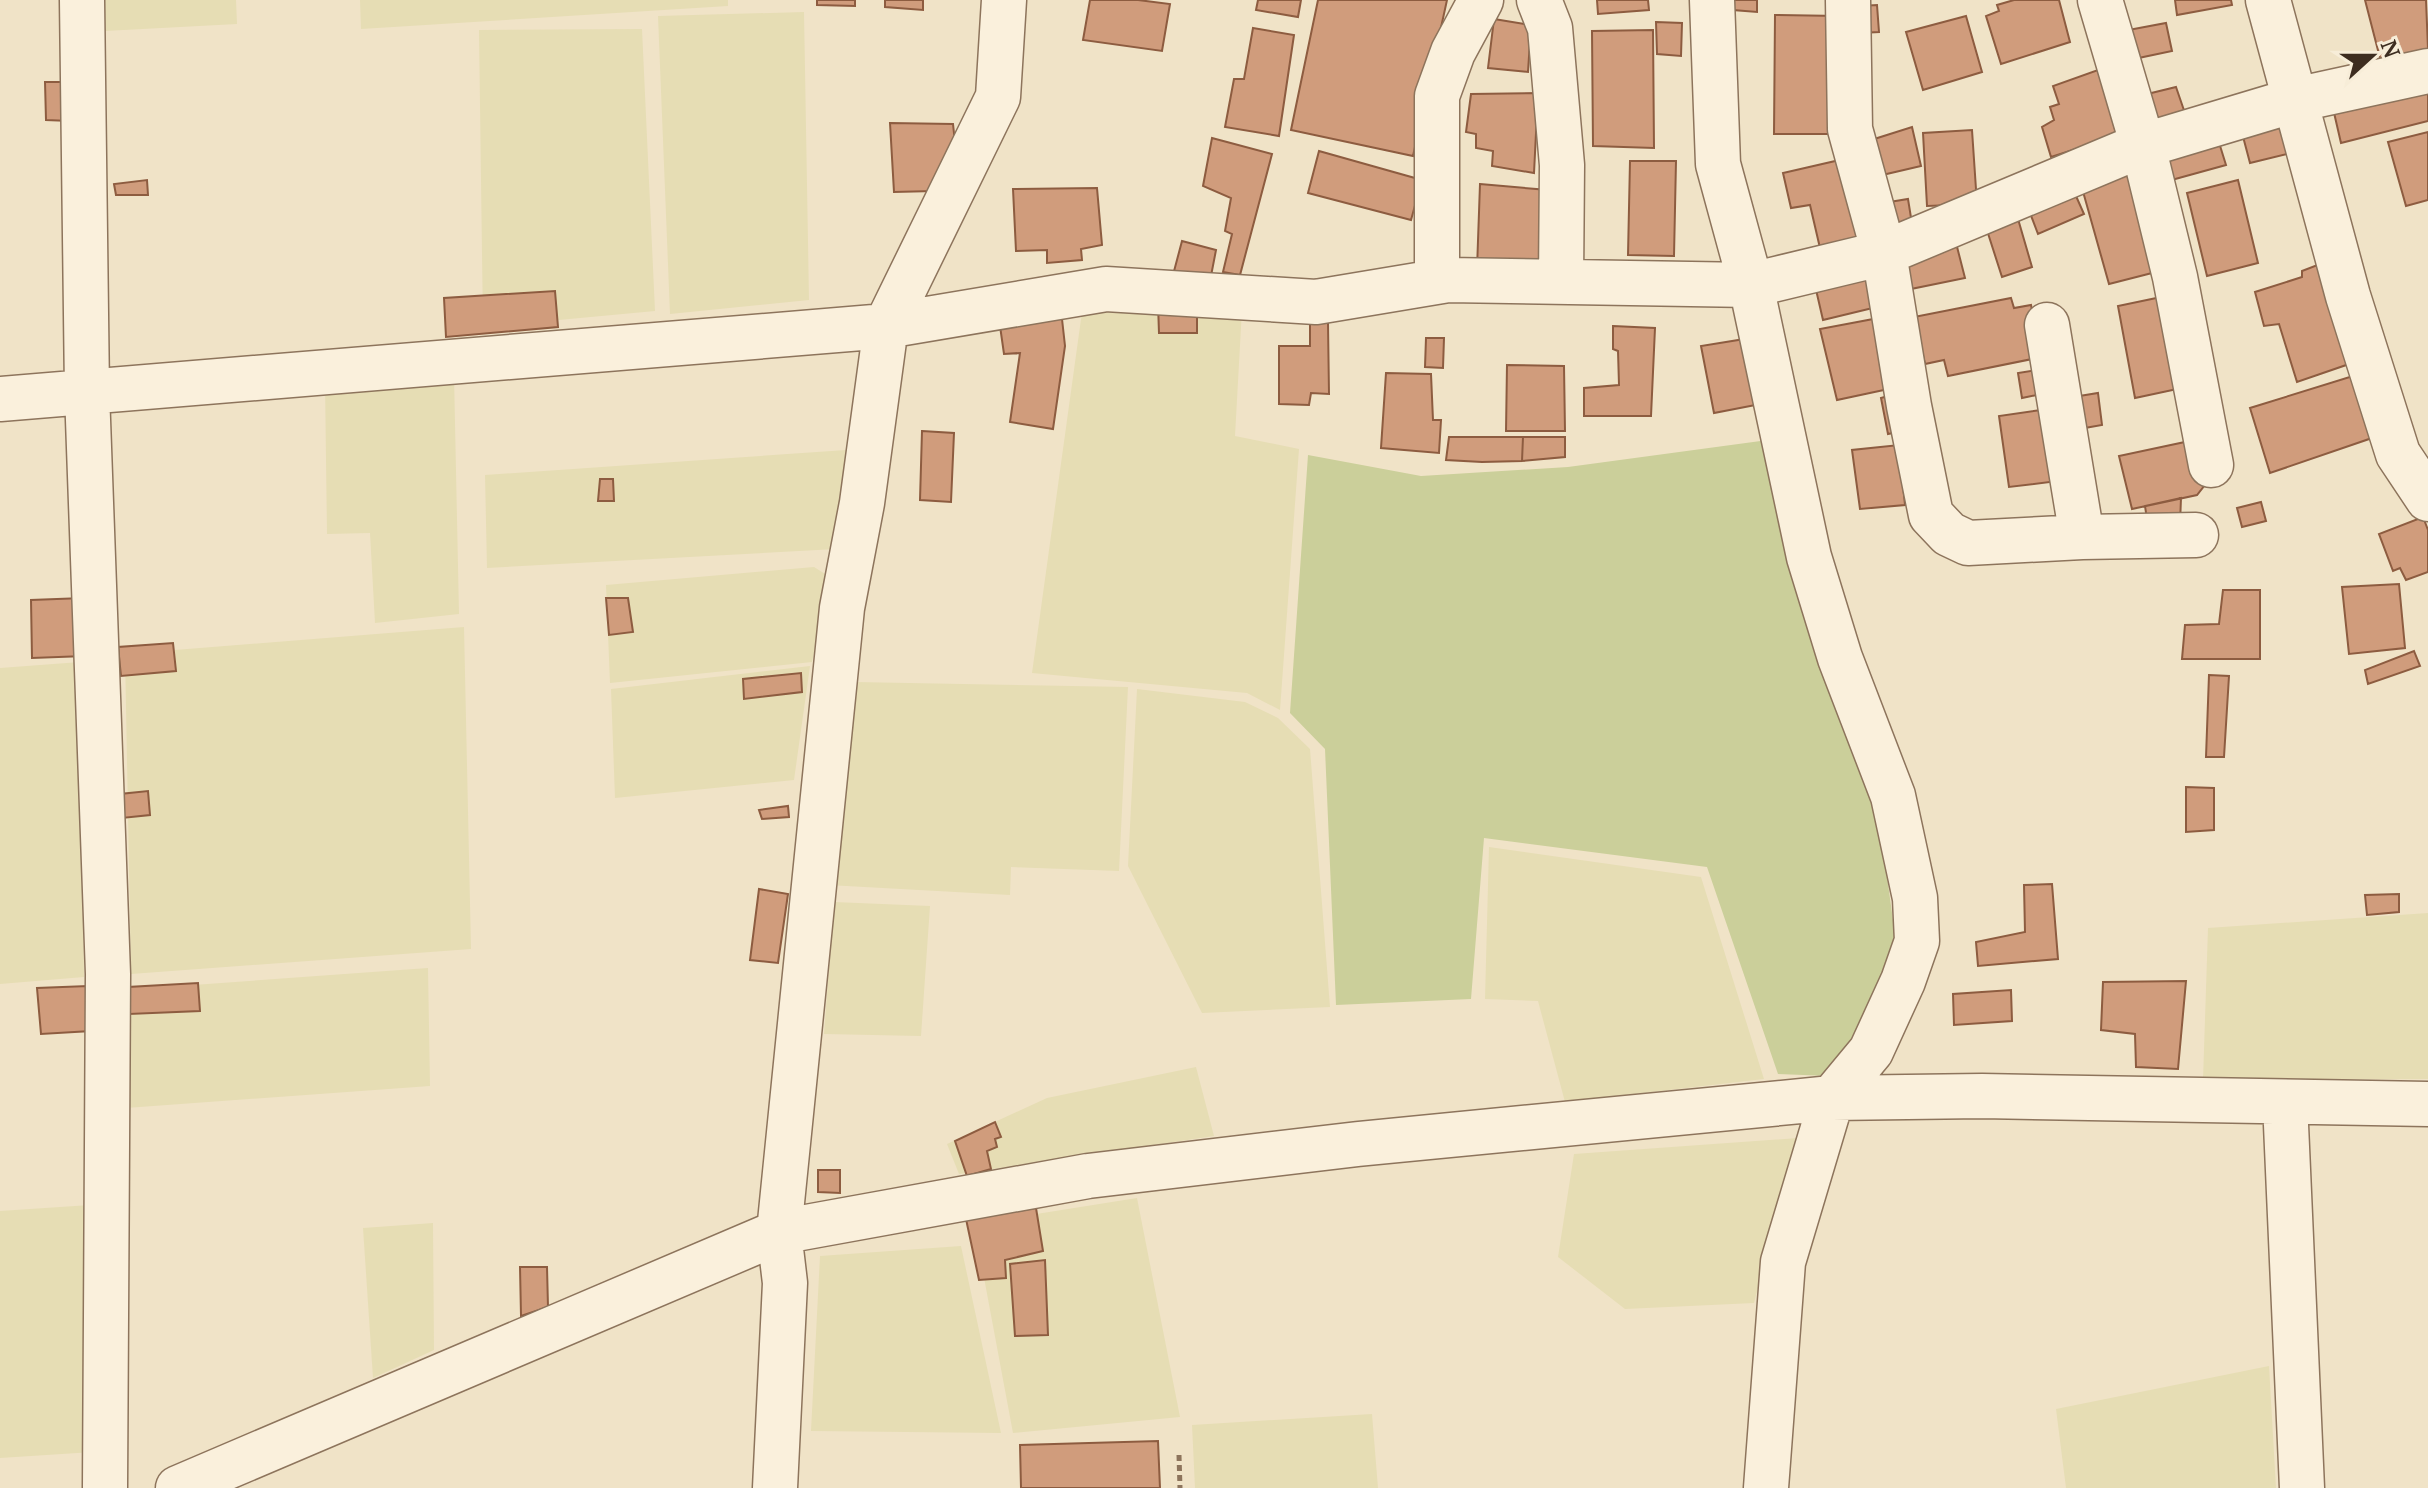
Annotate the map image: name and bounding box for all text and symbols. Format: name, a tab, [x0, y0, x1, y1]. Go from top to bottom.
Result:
north arrow	[2332, 16, 2412, 96]
text: N	[2375, 36, 2408, 62]

